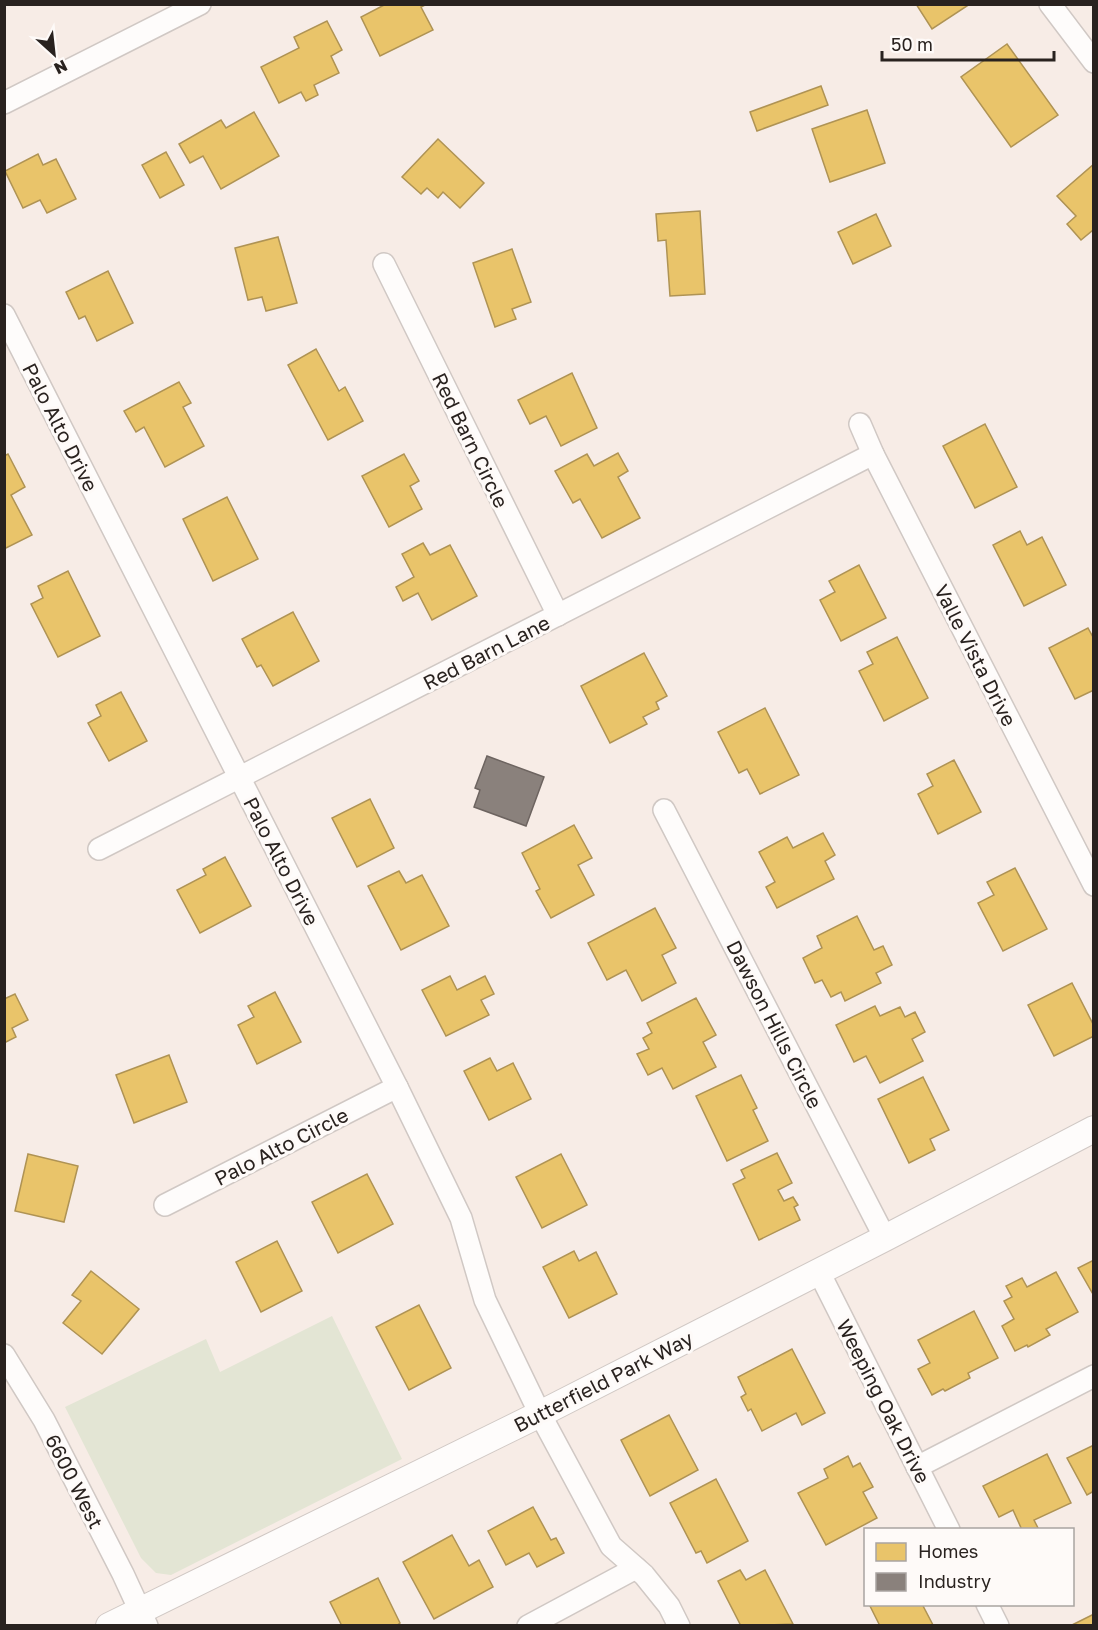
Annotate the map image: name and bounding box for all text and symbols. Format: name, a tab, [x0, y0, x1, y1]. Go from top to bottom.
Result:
north arrow	[24, 24, 84, 84]
scale bar	[882, 24, 1054, 62]
text: 50 m	[891, 33, 933, 55]
text: N	[51, 56, 71, 79]
street label: Palo Alto Drive	[18, 359, 104, 495]
street label: Red Barn Circle	[428, 369, 514, 511]
street label: Valle Vista Drive	[930, 580, 1022, 730]
street label: Red Barn Lane	[419, 610, 553, 694]
street label: Palo Alto Drive	[239, 793, 325, 929]
street label: Dawson Hills Circle	[722, 936, 828, 1112]
street label: Palo Alto Circle	[210, 1102, 352, 1190]
street label: Weeping Oak Drive	[832, 1315, 936, 1487]
street label: Butterfield Park Way	[509, 1325, 697, 1437]
street label: 6600 West	[41, 1430, 109, 1532]
legend	[864, 1528, 1074, 1606]
text: Homes	[918, 1540, 978, 1562]
text: Industry	[918, 1570, 991, 1592]

